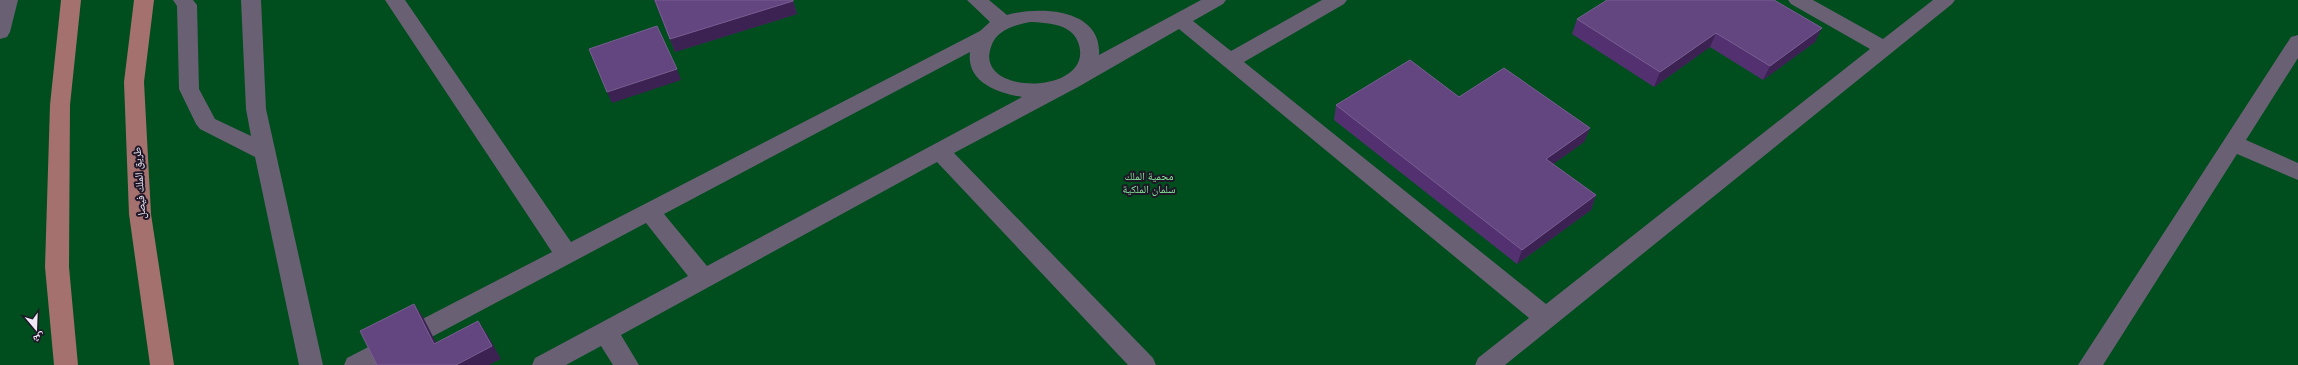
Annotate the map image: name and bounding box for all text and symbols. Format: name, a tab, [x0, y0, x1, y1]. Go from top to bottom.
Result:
street label: طريق الملك فيصل	[129, 146, 149, 220]
park label: محمية الملك سلمان الملكية	[1123, 169, 1175, 196]
north arrow	[16, 309, 56, 349]
text: ش	[31, 329, 47, 347]

